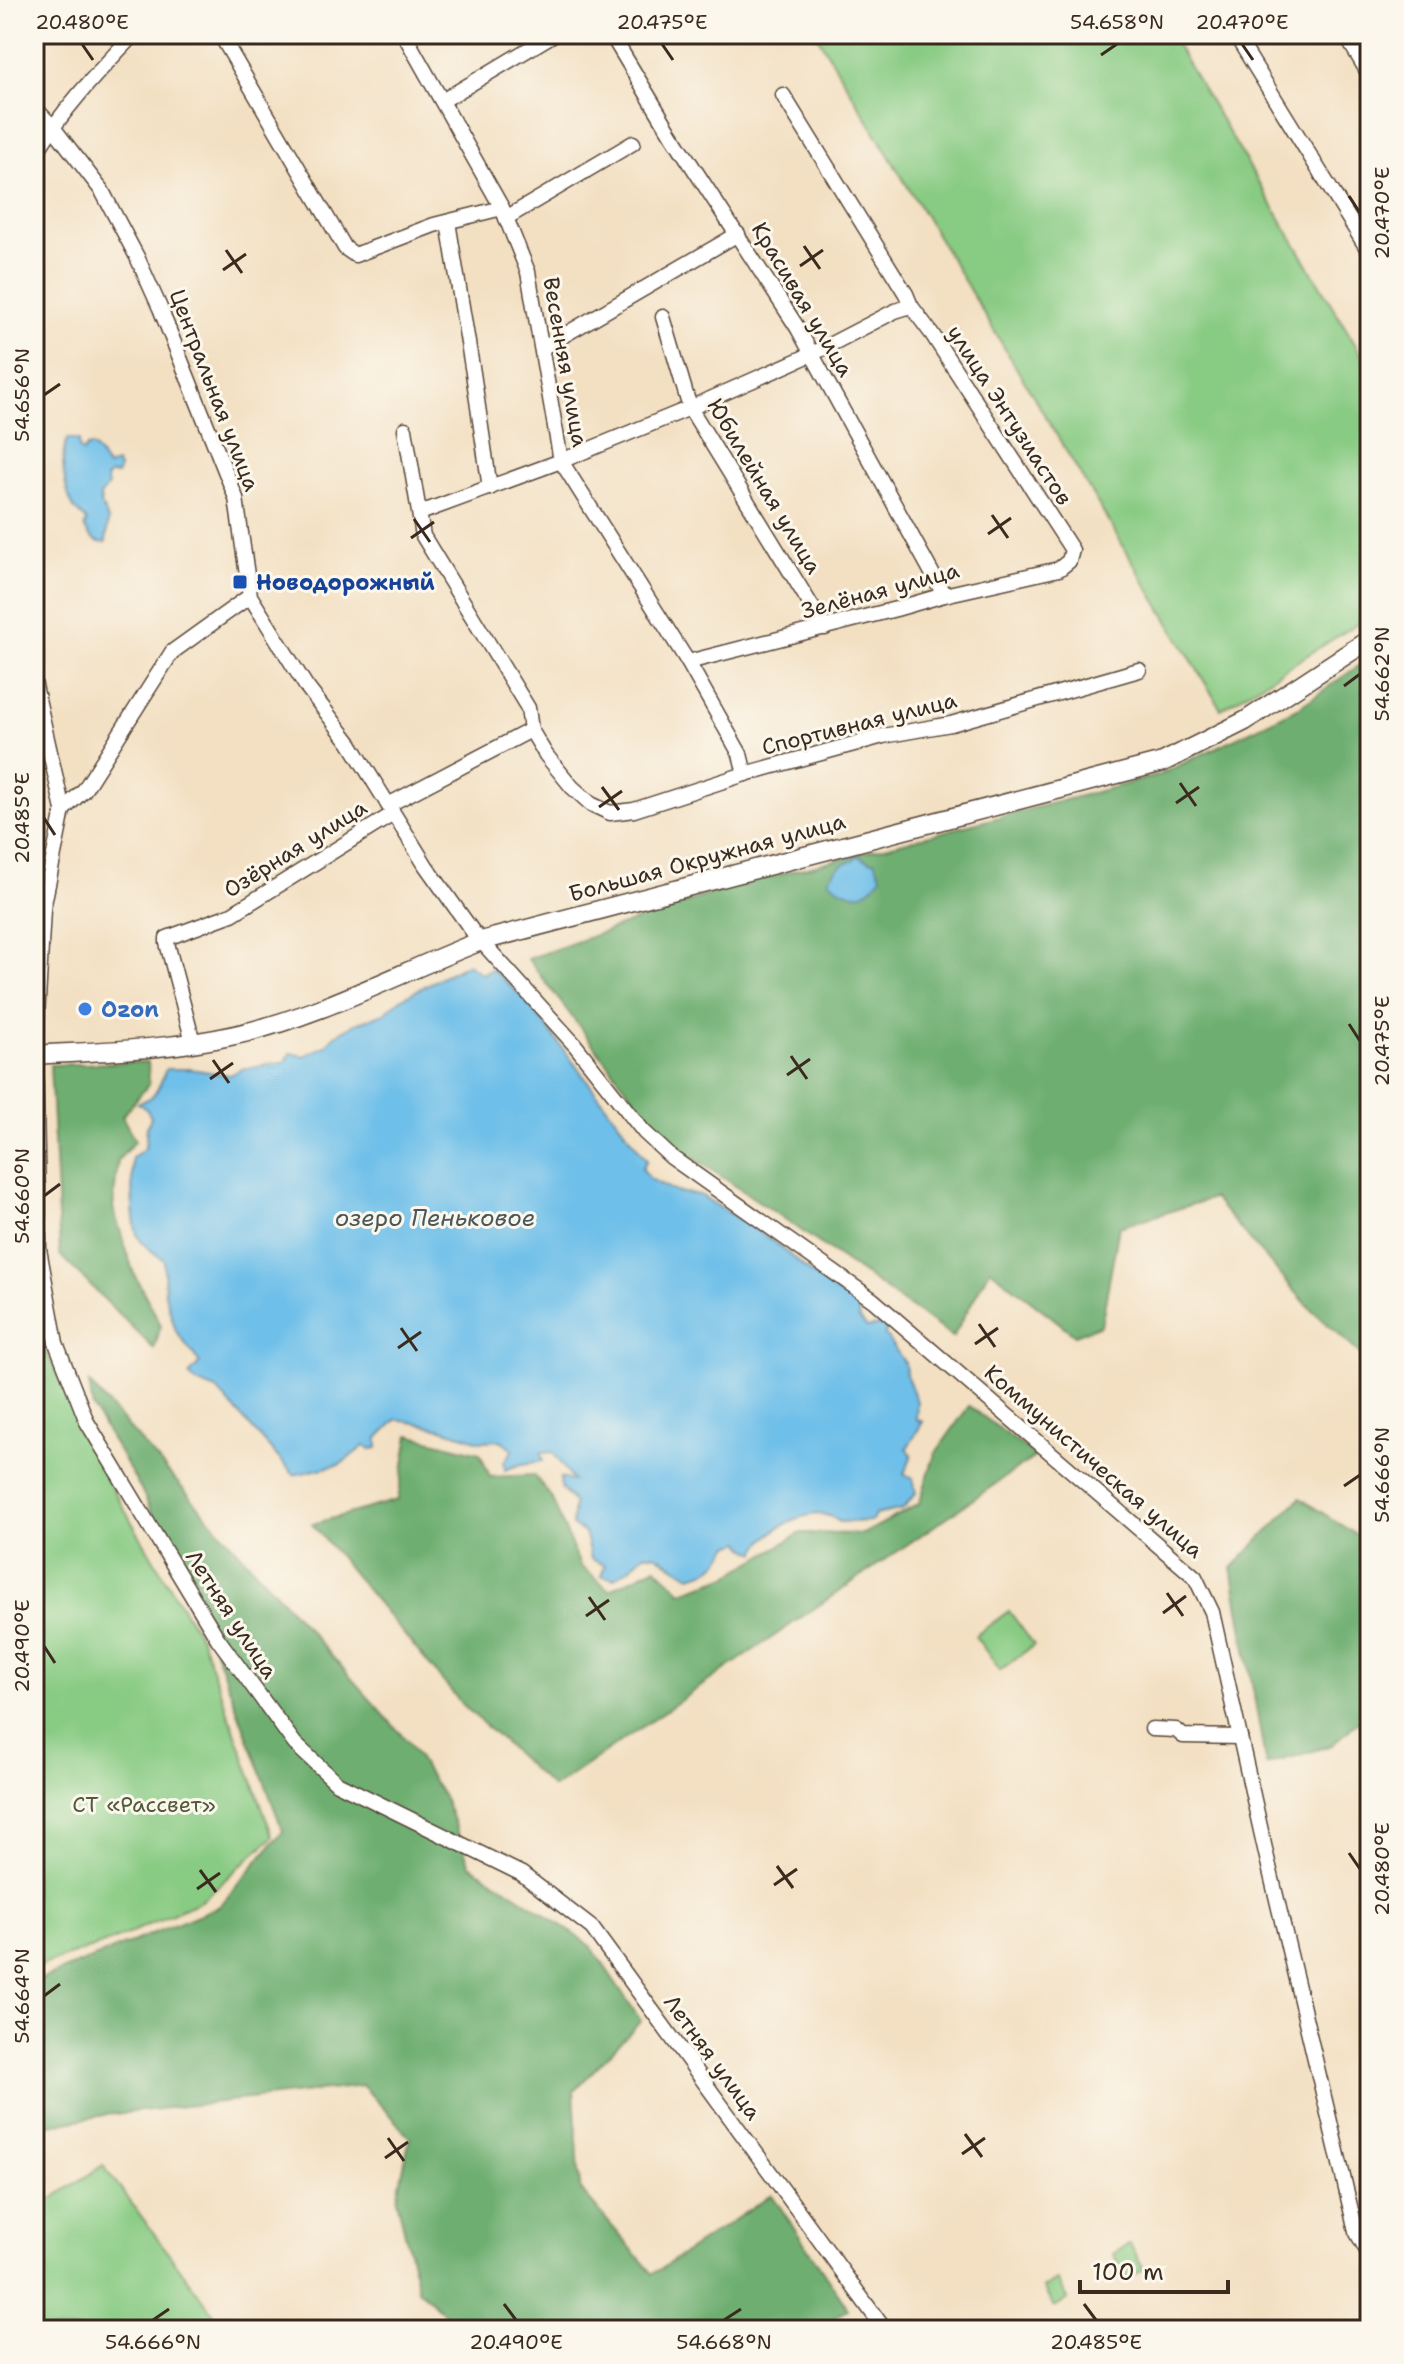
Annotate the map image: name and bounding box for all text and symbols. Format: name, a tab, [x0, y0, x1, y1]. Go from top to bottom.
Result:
text: 20.480°E	[35, 9, 129, 35]
text: 20.475°E	[617, 9, 707, 35]
text: 54.658°N	[1070, 9, 1164, 35]
text: 20.470°E	[1196, 9, 1288, 35]
text: 20.470°E	[1369, 167, 1395, 259]
street label: Красивая улица	[745, 217, 860, 382]
street label: Весенняя улица	[536, 275, 595, 450]
street label: Центральная улица	[163, 285, 267, 496]
street label: улица Энтузиастов	[940, 320, 1079, 511]
text: 54.656°N	[9, 348, 35, 442]
street label: Юбилейная улица	[701, 393, 829, 580]
street label: Зелёная улица	[798, 555, 963, 626]
place label: Новодорожный	[256, 568, 435, 597]
marker: Новодорожный	[231, 573, 249, 591]
text: 54.662°N	[1369, 626, 1395, 722]
street label: Спортивная улица	[759, 685, 960, 762]
text: 20.485°E	[9, 772, 35, 864]
street label: Озёрная улица	[218, 793, 373, 904]
street label: Большая Окружная улица	[566, 806, 849, 908]
place label: Ozon	[101, 995, 159, 1024]
text: 20.475°E	[1369, 996, 1395, 1086]
marker: Ozon	[76, 1000, 94, 1018]
text: 54.660°N	[9, 1148, 35, 1244]
water label: озеро Пеньковое	[335, 1202, 535, 1234]
street label: Коммунистическая улица	[978, 1358, 1209, 1565]
text: 54.666°N	[1369, 1427, 1395, 1523]
street label: Летняя улица	[179, 1544, 284, 1685]
text: 20.490°E	[9, 1599, 35, 1693]
park label: СТ «Рассвет»	[72, 1790, 216, 1819]
text: 20.480°E	[1369, 1822, 1395, 1916]
text: 54.664°N	[9, 1948, 35, 2044]
street label: Летняя улица	[657, 1989, 768, 2126]
scale bar	[1080, 2244, 1228, 2294]
text: 100 m	[1092, 2256, 1164, 2288]
text: 54.666°N	[105, 2329, 201, 2355]
text: 20.490°E	[469, 2329, 563, 2355]
text: 54.668°N	[676, 2329, 772, 2355]
text: 20.485°E	[1050, 2329, 1142, 2355]

